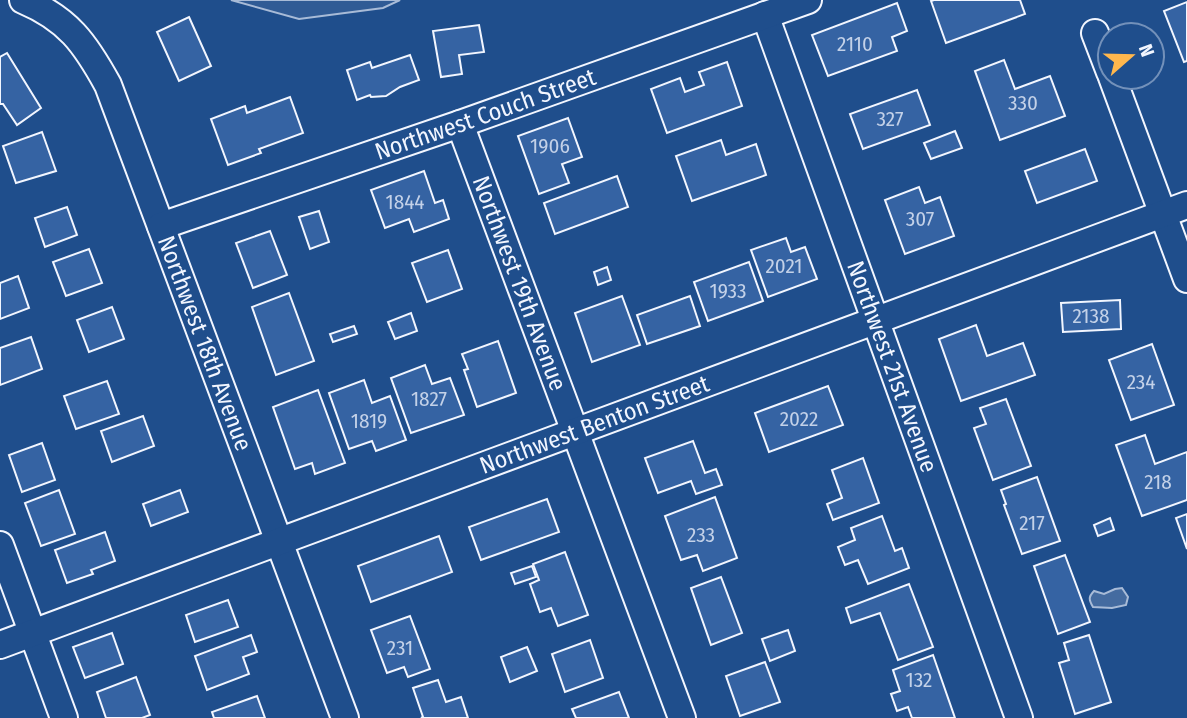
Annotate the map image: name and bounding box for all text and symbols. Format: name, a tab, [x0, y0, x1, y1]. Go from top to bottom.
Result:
north arrow	[1096, 21, 1166, 91]
house number: 2110	[837, 31, 873, 57]
text: N	[1134, 41, 1159, 60]
street label: Northwest Couch Street	[371, 63, 600, 166]
house number: 330	[1008, 90, 1038, 116]
house number: 327	[877, 106, 903, 132]
house number: 1906	[530, 133, 570, 159]
street label: Northwest 19th Avenue	[467, 172, 572, 394]
house number: 1844	[385, 189, 425, 215]
house number: 307	[906, 206, 934, 232]
street label: Northwest 18th Avenue	[152, 232, 258, 455]
house number: 2021	[766, 253, 802, 279]
street label: Northwest 21st Avenue	[841, 257, 943, 476]
house number: 1933	[710, 278, 746, 304]
house number: 2138	[1073, 303, 1109, 329]
street label: Northwest Benton Street	[476, 369, 713, 480]
house number: 234	[1127, 369, 1155, 395]
house number: 1827	[411, 386, 447, 412]
house number: 2022	[780, 406, 818, 432]
house number: 1819	[351, 408, 387, 434]
house number: 218	[1144, 469, 1172, 495]
house number: 217	[1019, 510, 1045, 536]
house number: 233	[687, 522, 715, 548]
house number: 231	[387, 635, 413, 661]
house number: 132	[906, 667, 932, 693]

